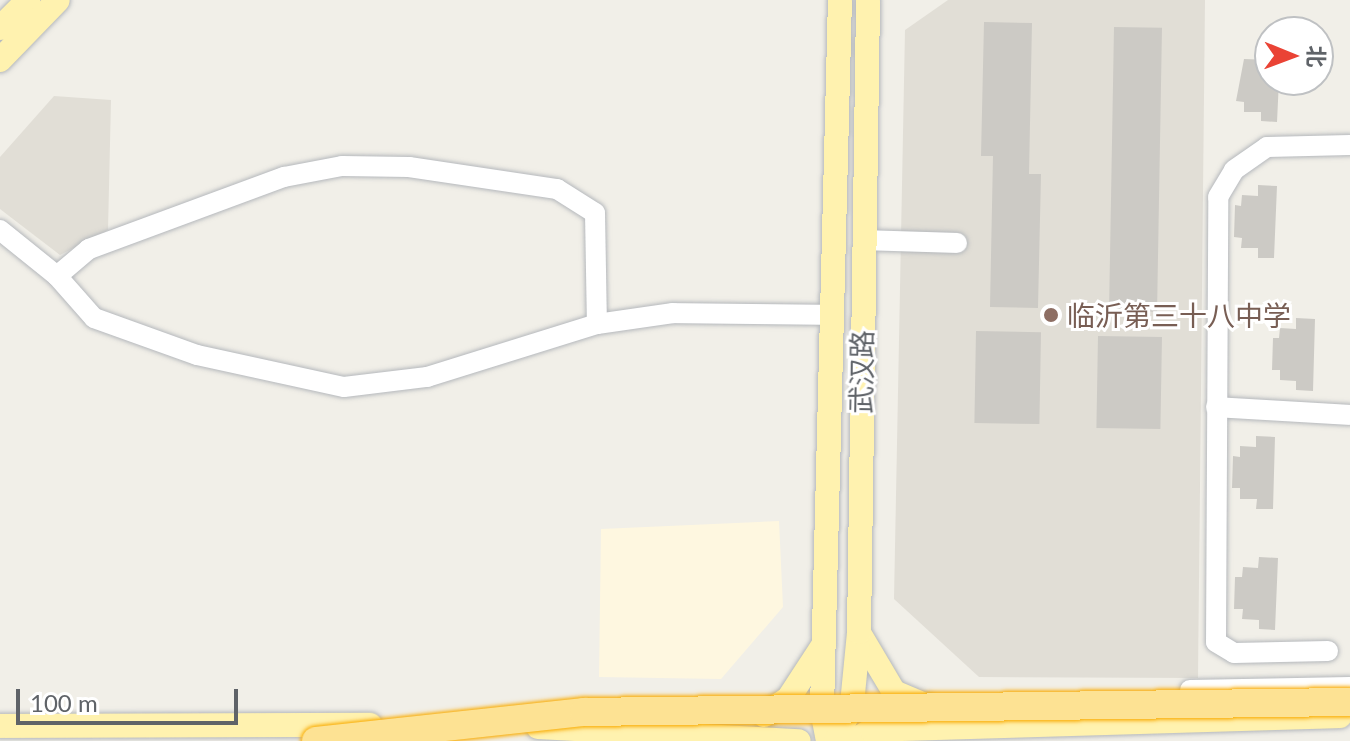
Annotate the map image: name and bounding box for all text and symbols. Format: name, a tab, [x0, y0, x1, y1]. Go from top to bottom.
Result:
north arrow	[1254, 16, 1334, 96]
text: 北	[1303, 45, 1330, 68]
place label: 临沂第三十八中学	[1067, 298, 1291, 332]
marker: 临沂第三十八中学	[1042, 306, 1060, 324]
street label: 武汉路	[843, 330, 879, 414]
scale bar	[20, 673, 242, 723]
text: 100 m	[30, 688, 98, 717]

